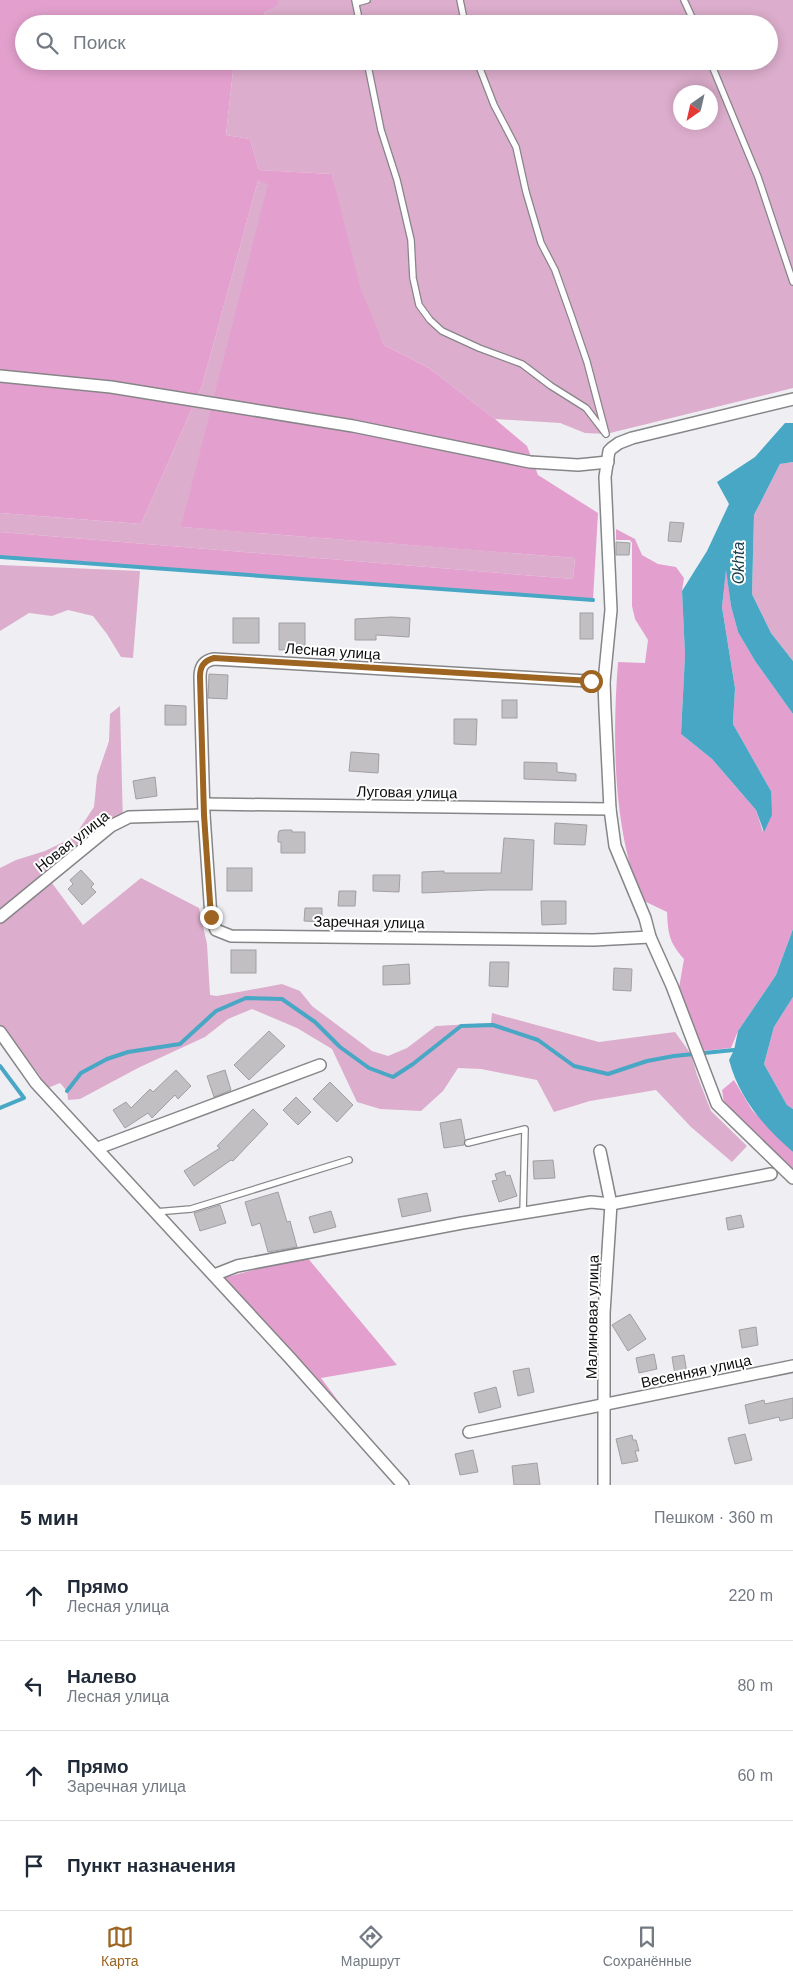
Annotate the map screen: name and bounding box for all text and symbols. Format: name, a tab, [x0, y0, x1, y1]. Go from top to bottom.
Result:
search box	[15, 15, 778, 70]
icon: search	[33, 29, 61, 57]
text: Поиск	[73, 32, 126, 53]
north arrow	[673, 85, 718, 130]
water label: Okhta	[730, 542, 747, 584]
street label: Лесная улица	[285, 639, 382, 663]
route start	[580, 670, 603, 693]
street label: Луговая улица	[357, 783, 458, 801]
street label: Новая улица	[32, 807, 113, 875]
route end	[200, 906, 223, 929]
street label: Заречная улица	[313, 913, 426, 931]
street label: Малиновая улица	[582, 1254, 602, 1379]
street label: Весенняя улица	[639, 1351, 753, 1391]
text: 5 мин	[20, 1506, 79, 1529]
text: Пешком · 360 m	[654, 1509, 773, 1526]
text: Прямо	[67, 1576, 129, 1597]
icon: ahead	[20, 1582, 48, 1610]
text: 220 m	[729, 1587, 773, 1604]
text: Лесная улица	[67, 1598, 169, 1615]
text: Налево	[67, 1666, 137, 1687]
icon: left	[20, 1672, 48, 1700]
text: 80 m	[737, 1677, 773, 1694]
text: Лесная улица	[67, 1688, 169, 1705]
text: Прямо	[67, 1756, 129, 1777]
icon: ahead	[20, 1762, 48, 1790]
text: 60 m	[737, 1767, 773, 1784]
text: Заречная улица	[67, 1778, 186, 1795]
icon: arrive	[20, 1852, 48, 1880]
text: Пункт назначения	[67, 1855, 236, 1876]
tab: Карта	[101, 1923, 139, 1969]
tab: Маршрут	[341, 1923, 400, 1969]
tab: Сохранённые	[603, 1923, 692, 1969]

